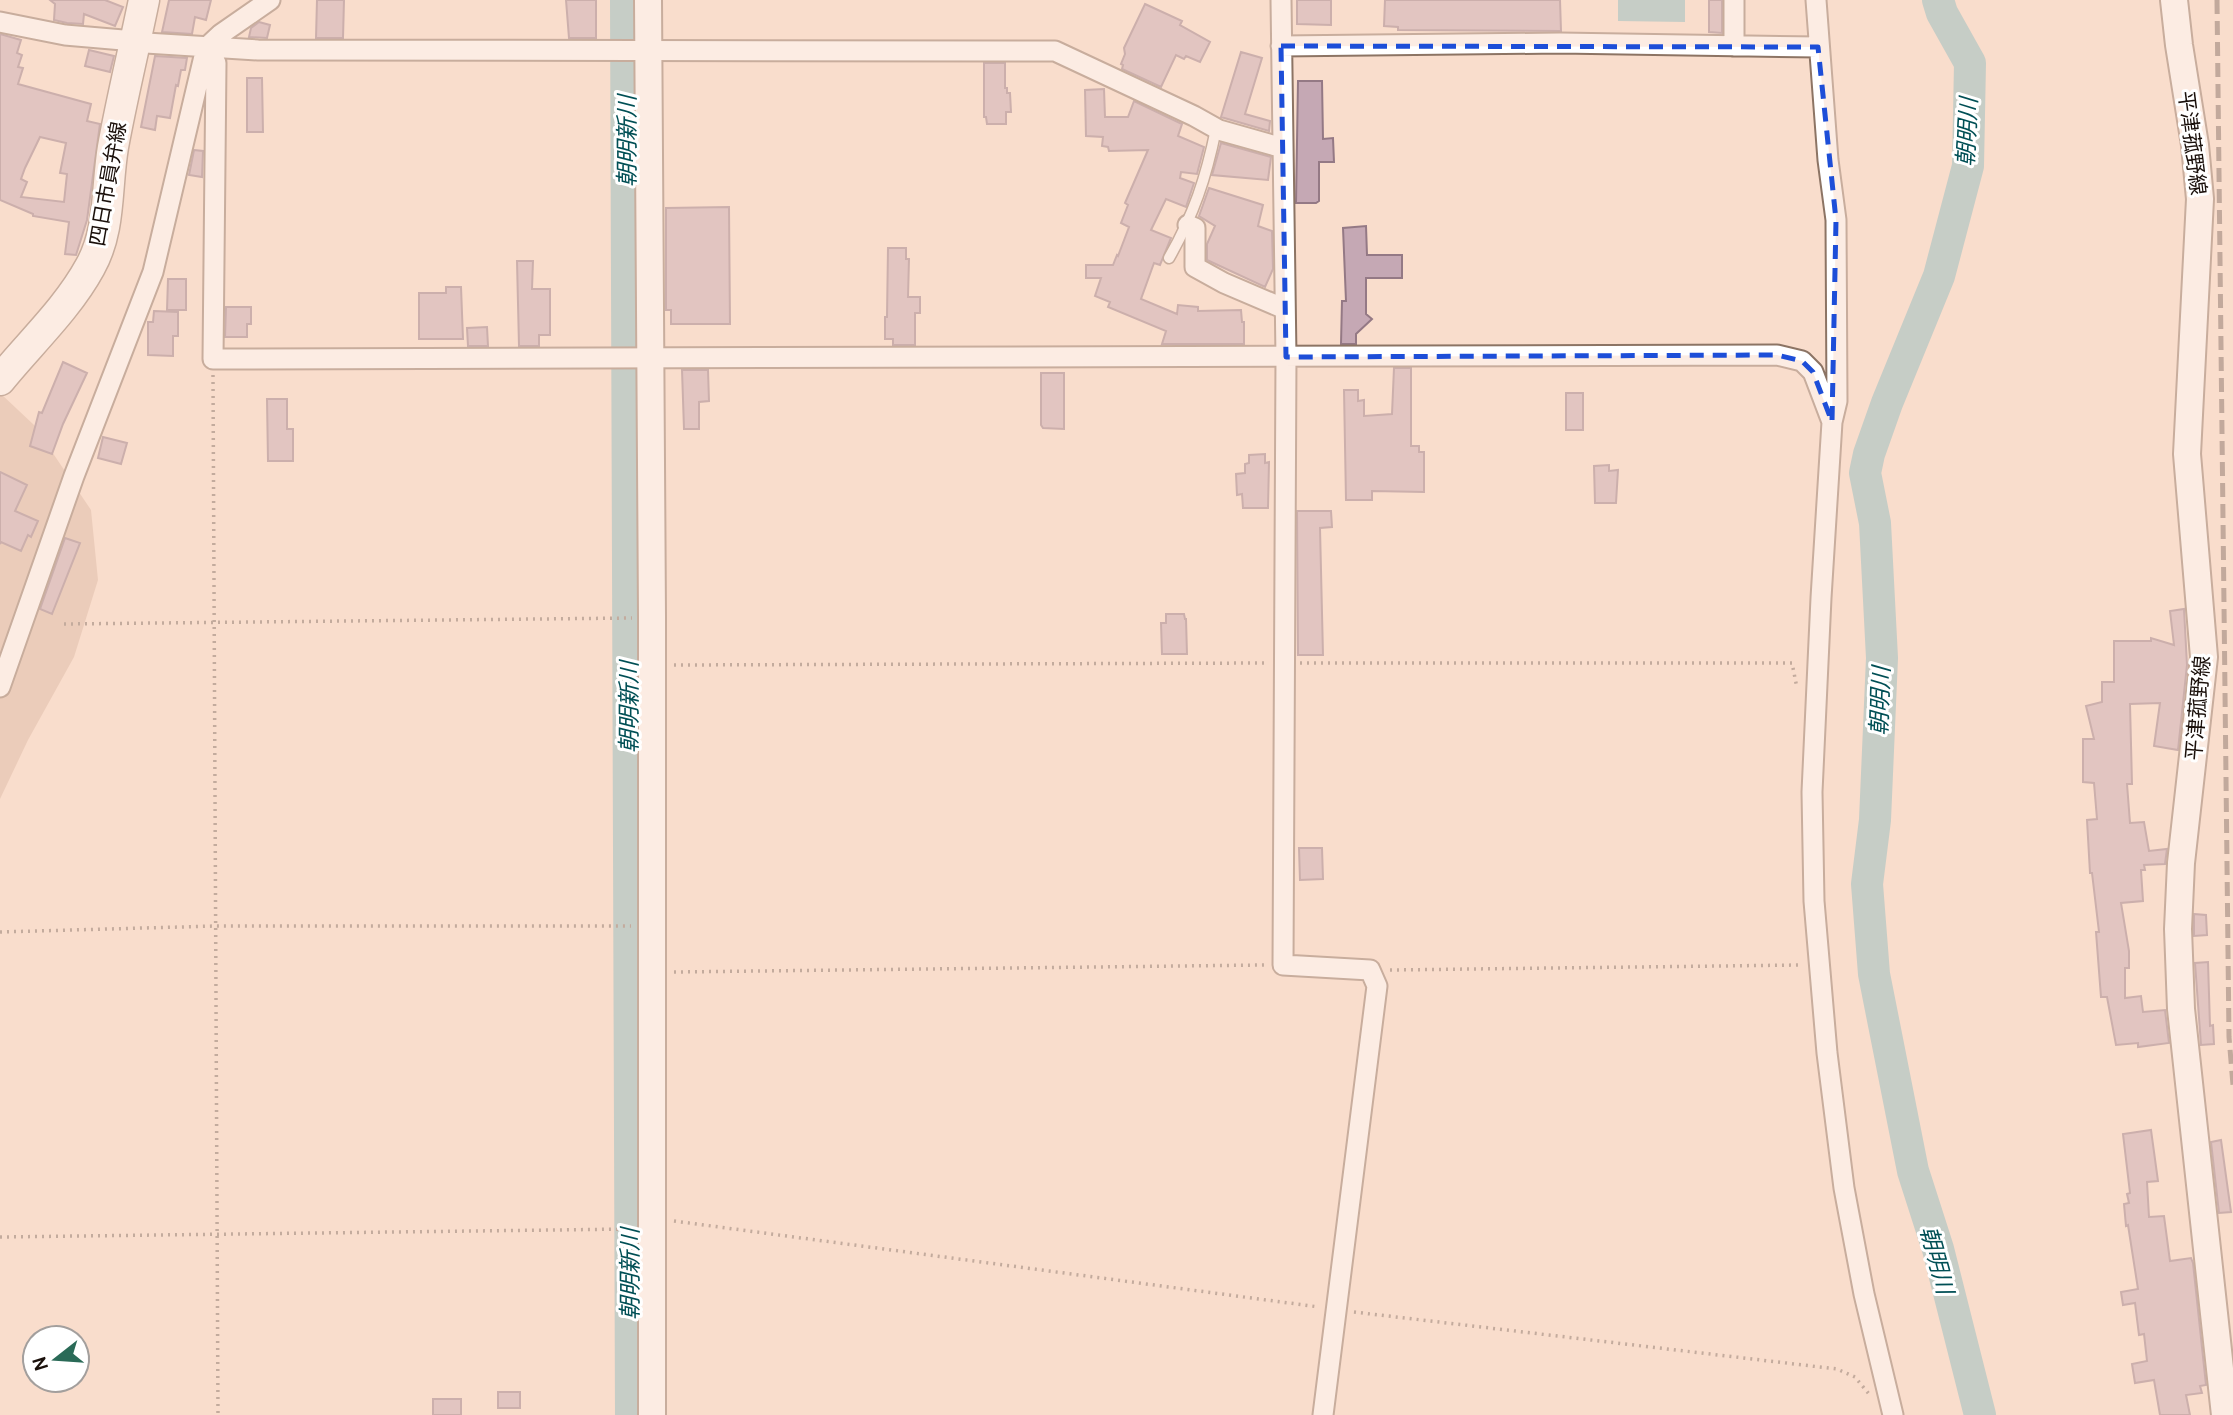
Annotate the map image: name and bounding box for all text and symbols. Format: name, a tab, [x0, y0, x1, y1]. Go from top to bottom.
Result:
street label: 平津菰野線	[2174, 89, 2211, 197]
water label: 朝明新川	[613, 92, 641, 187]
water label: 朝明川	[1951, 94, 1983, 167]
street label: 四日市員弁線	[84, 120, 131, 248]
street label: 平津菰野線	[2180, 655, 2215, 761]
water label: 朝明新川	[615, 658, 643, 753]
water label: 朝明川	[1865, 663, 1895, 736]
water label: 朝明川	[1915, 1223, 1960, 1300]
water label: 朝明新川	[616, 1225, 644, 1320]
north arrow	[21, 1324, 91, 1394]
text: N	[27, 1354, 53, 1374]

